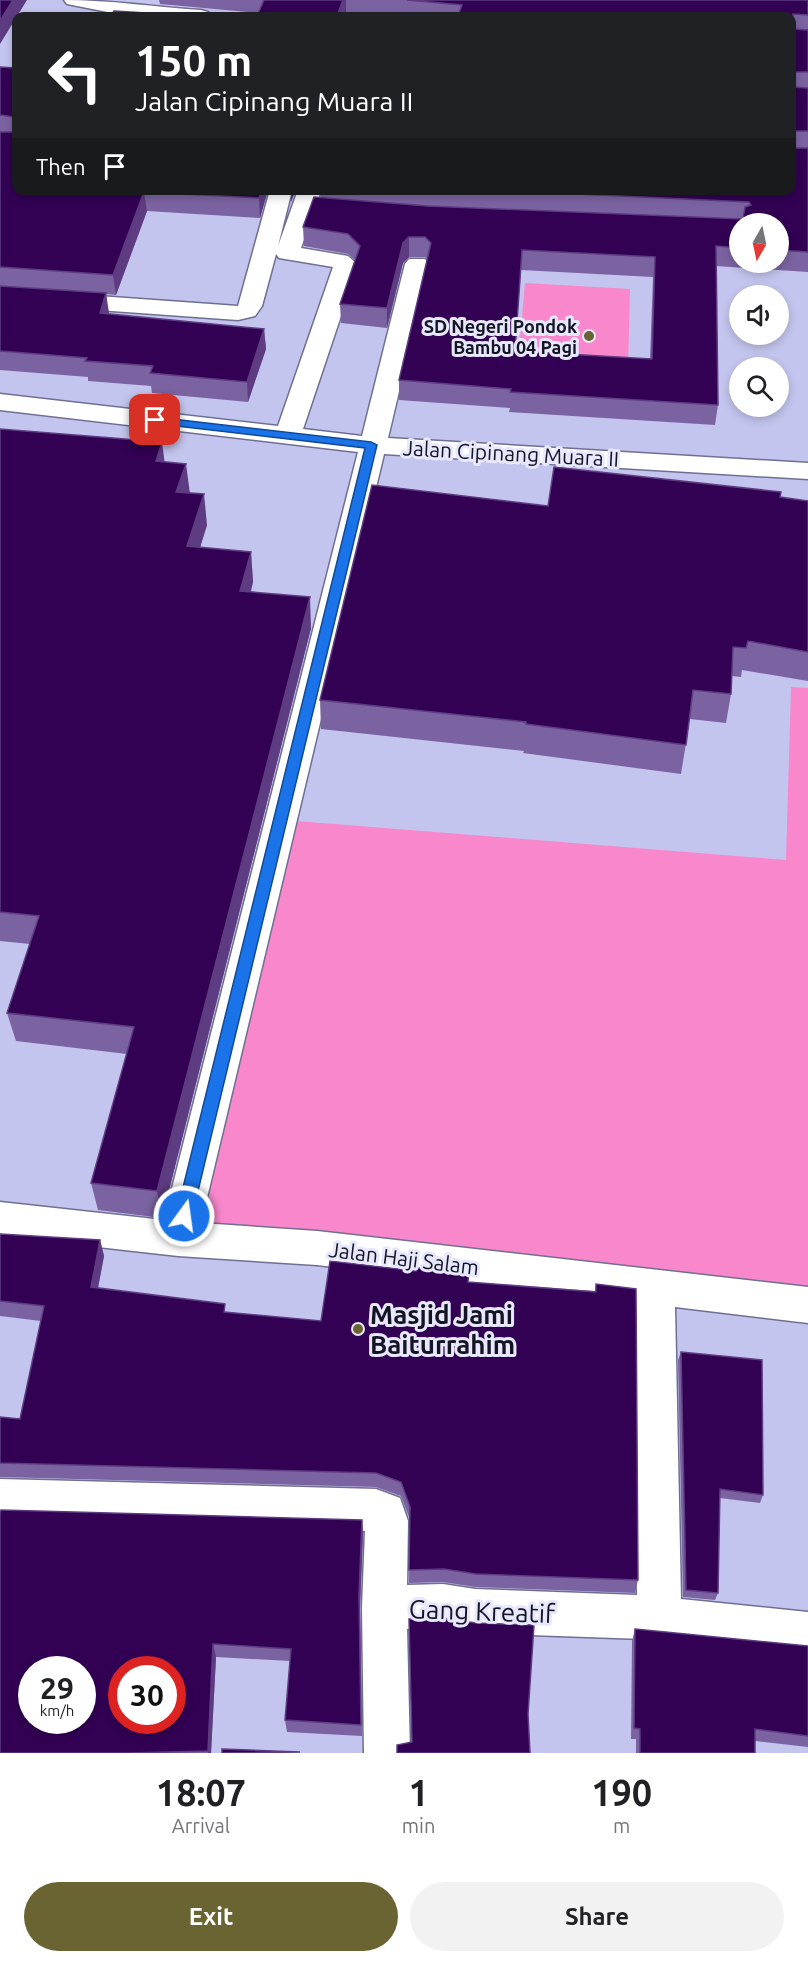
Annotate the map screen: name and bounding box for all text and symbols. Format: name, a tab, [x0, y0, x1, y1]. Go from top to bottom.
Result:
icon: left	[36, 36, 114, 114]
text: 150 m	[135, 37, 252, 84]
text: Jalan Cipinang Muara II	[135, 86, 414, 116]
icon: arrive	[98, 150, 131, 183]
text: Then	[36, 154, 86, 179]
north arrow	[729, 213, 789, 273]
map controls	[729, 213, 789, 417]
button: sound	[729, 285, 789, 345]
place label: SD Negeri Pondok Bambu 04 Pagi	[424, 316, 577, 357]
marker: SD Negeri Pondok Bambu 04 Pagi	[582, 329, 596, 343]
button: search	[729, 357, 789, 417]
pin	[129, 394, 180, 445]
icon: arrive	[138, 403, 171, 436]
street label: Jalan Cipinang Muara II	[402, 435, 620, 471]
position arrow	[152, 1184, 216, 1248]
street label: Jalan Haji Salam	[328, 1237, 480, 1279]
place label: Masjid Jami Baiturrahim	[370, 1300, 515, 1359]
marker: Masjid Jami Baiturrahim	[351, 1322, 365, 1336]
street label: Gang Kreatif	[408, 1594, 557, 1628]
speed limit sign: 30	[108, 1656, 186, 1734]
text: 29	[40, 1671, 74, 1705]
text: km/h	[40, 1702, 74, 1719]
text: 18:07	[156, 1772, 246, 1813]
text: 1	[408, 1772, 429, 1813]
text: 190	[591, 1772, 652, 1813]
text: Arrival	[172, 1814, 230, 1837]
text: min	[402, 1814, 435, 1837]
text: m	[613, 1814, 630, 1837]
button: Exit	[24, 1882, 398, 1951]
button: Share	[410, 1882, 784, 1951]

